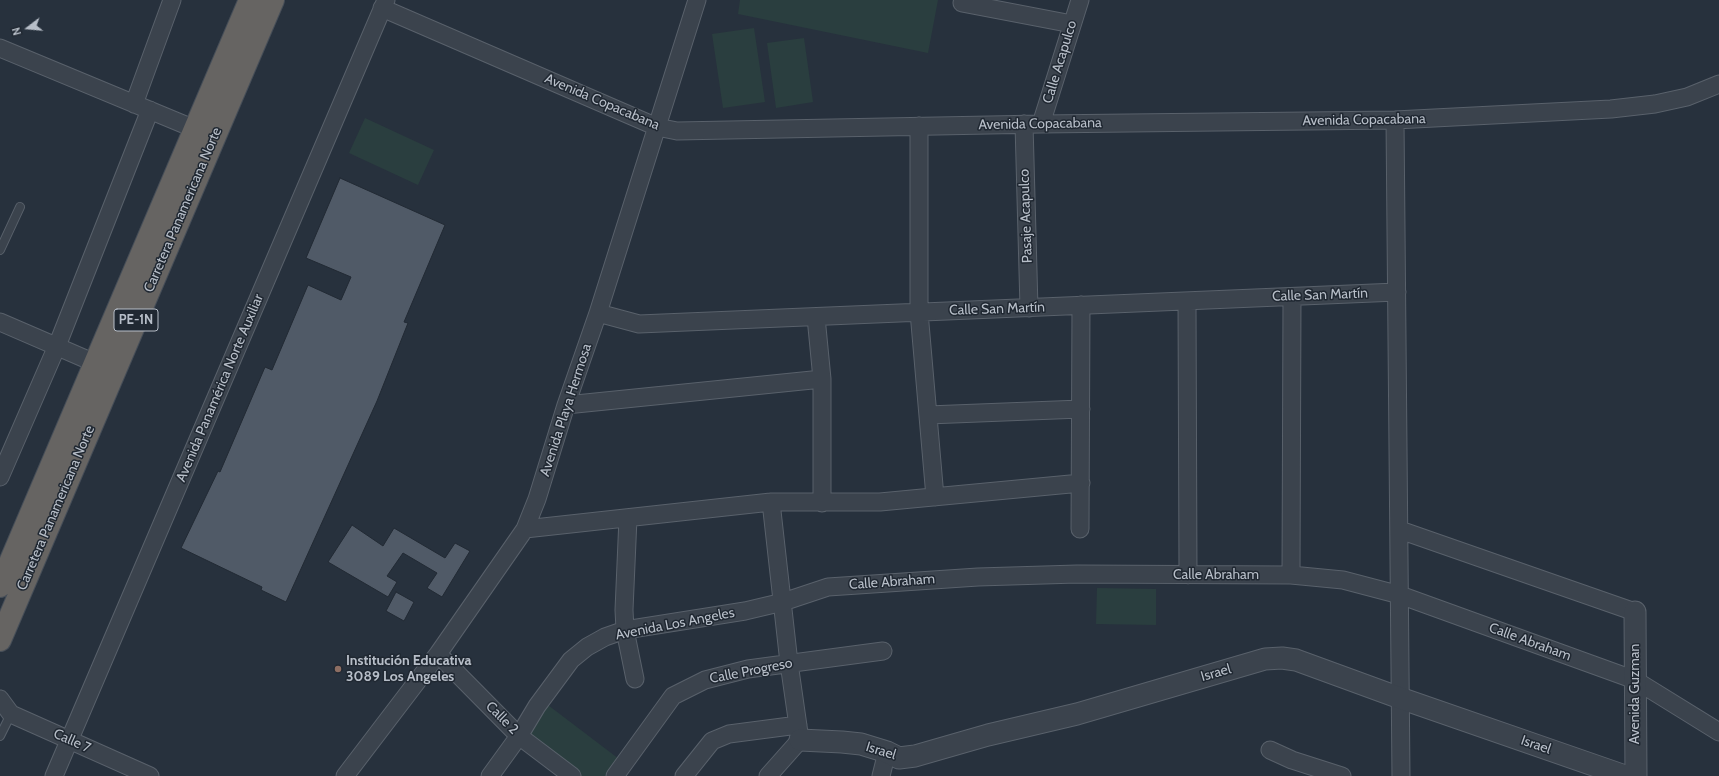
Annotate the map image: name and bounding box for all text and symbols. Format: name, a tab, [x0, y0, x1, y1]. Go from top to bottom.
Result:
north arrow	[8, 8, 48, 48]
street label: Calle Acapulco	[1039, 18, 1081, 106]
text: N	[9, 26, 24, 37]
street label: Avenida Copacabana	[542, 70, 662, 134]
street label: Avenida Copacabana	[1302, 111, 1426, 129]
street label: Avenida Copacabana	[978, 115, 1102, 133]
street label: Carretera Panamericana Norte	[141, 125, 225, 295]
street label: Pasaje Acapulco	[1016, 169, 1036, 263]
street label: Calle San Martín	[1272, 285, 1368, 305]
street label: Avenida Panamérica Norte Auxiliar	[173, 292, 267, 484]
street label: Calle San Martín	[949, 299, 1045, 319]
road number: PE-1N	[114, 309, 158, 331]
street label: Avenida Playa Hermosa	[537, 341, 595, 479]
street label: Carretera Panamericana Norte	[14, 423, 98, 593]
street label: Calle Abraham	[1173, 567, 1259, 583]
street label: Calle Abraham	[848, 571, 936, 593]
street label: Avenida Los Angeles	[614, 604, 736, 644]
street label: Calle Abraham	[1487, 619, 1573, 665]
street label: Avenida Guzman	[1627, 644, 1643, 744]
place label: Institución Educativa 3089 Los Angeles	[346, 653, 472, 686]
street label: Calle Progreso	[708, 655, 794, 687]
street label: Israel	[1199, 661, 1233, 685]
marker: Institución Educativa 3089 Los Angeles	[333, 664, 343, 674]
street label: Calle 2	[482, 698, 522, 738]
street label: Calle 7	[51, 725, 93, 757]
street label: Israel	[1519, 732, 1553, 758]
street label: Israel	[864, 738, 898, 764]

